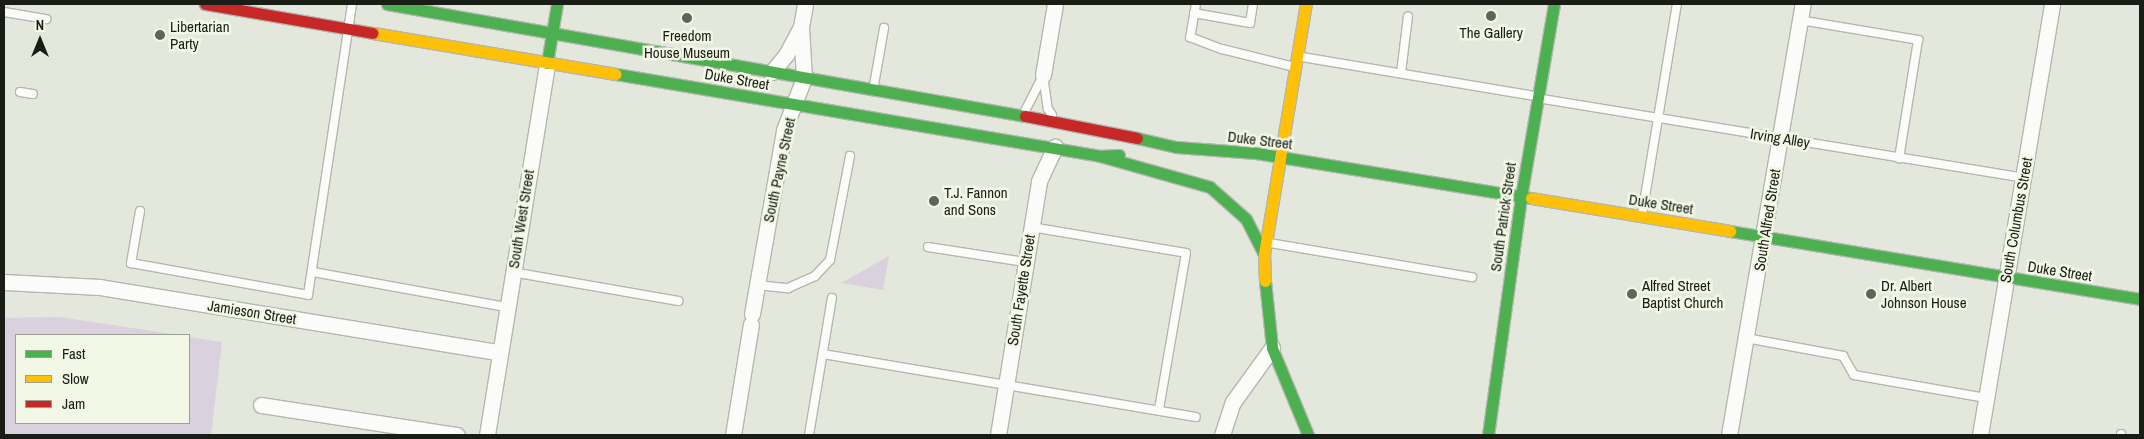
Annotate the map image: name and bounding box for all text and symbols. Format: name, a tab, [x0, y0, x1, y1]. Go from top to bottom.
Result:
marker: The Gallery	[1485, 10, 1497, 22]
marker: Freedom House Museum	[681, 12, 693, 24]
north arrow	[15, 15, 65, 65]
text: N	[36, 16, 44, 34]
place label: Libertarian Party	[170, 17, 229, 52]
place label: The Gallery	[1459, 24, 1523, 42]
place label: Freedom House Museum	[644, 26, 730, 61]
marker: Libertarian Party	[154, 29, 166, 41]
street label: Duke Street	[703, 64, 771, 94]
street label: South Payne Street	[759, 116, 799, 224]
street label: Irving Alley	[1749, 124, 1811, 152]
street label: Duke Street	[1227, 127, 1293, 153]
street label: South Columbus Street	[1996, 156, 2036, 284]
street label: South Patrick Street	[1486, 161, 1520, 273]
street label: South Alfred Street	[1750, 167, 1784, 273]
street label: South West Street	[504, 168, 538, 270]
place label: T.J. Fannon and Sons	[944, 183, 1008, 218]
street label: Duke Street	[1628, 190, 1694, 218]
marker: T.J. Fannon and Sons	[928, 195, 940, 207]
street label: South Fayette Street	[1003, 233, 1039, 347]
street label: Duke Street	[2027, 257, 2093, 285]
place label: Alfred Street Baptist Church	[1642, 276, 1723, 311]
place label: Dr. Albert Johnson House	[1881, 276, 1966, 311]
marker: Alfred Street Baptist Church	[1626, 288, 1638, 300]
marker: Dr. Albert Johnson House	[1865, 288, 1877, 300]
street label: Jamieson Street	[206, 296, 298, 328]
legend	[15, 334, 190, 424]
text: Fast	[62, 343, 85, 364]
text: Slow	[62, 368, 89, 389]
text: Jam	[62, 393, 85, 414]

